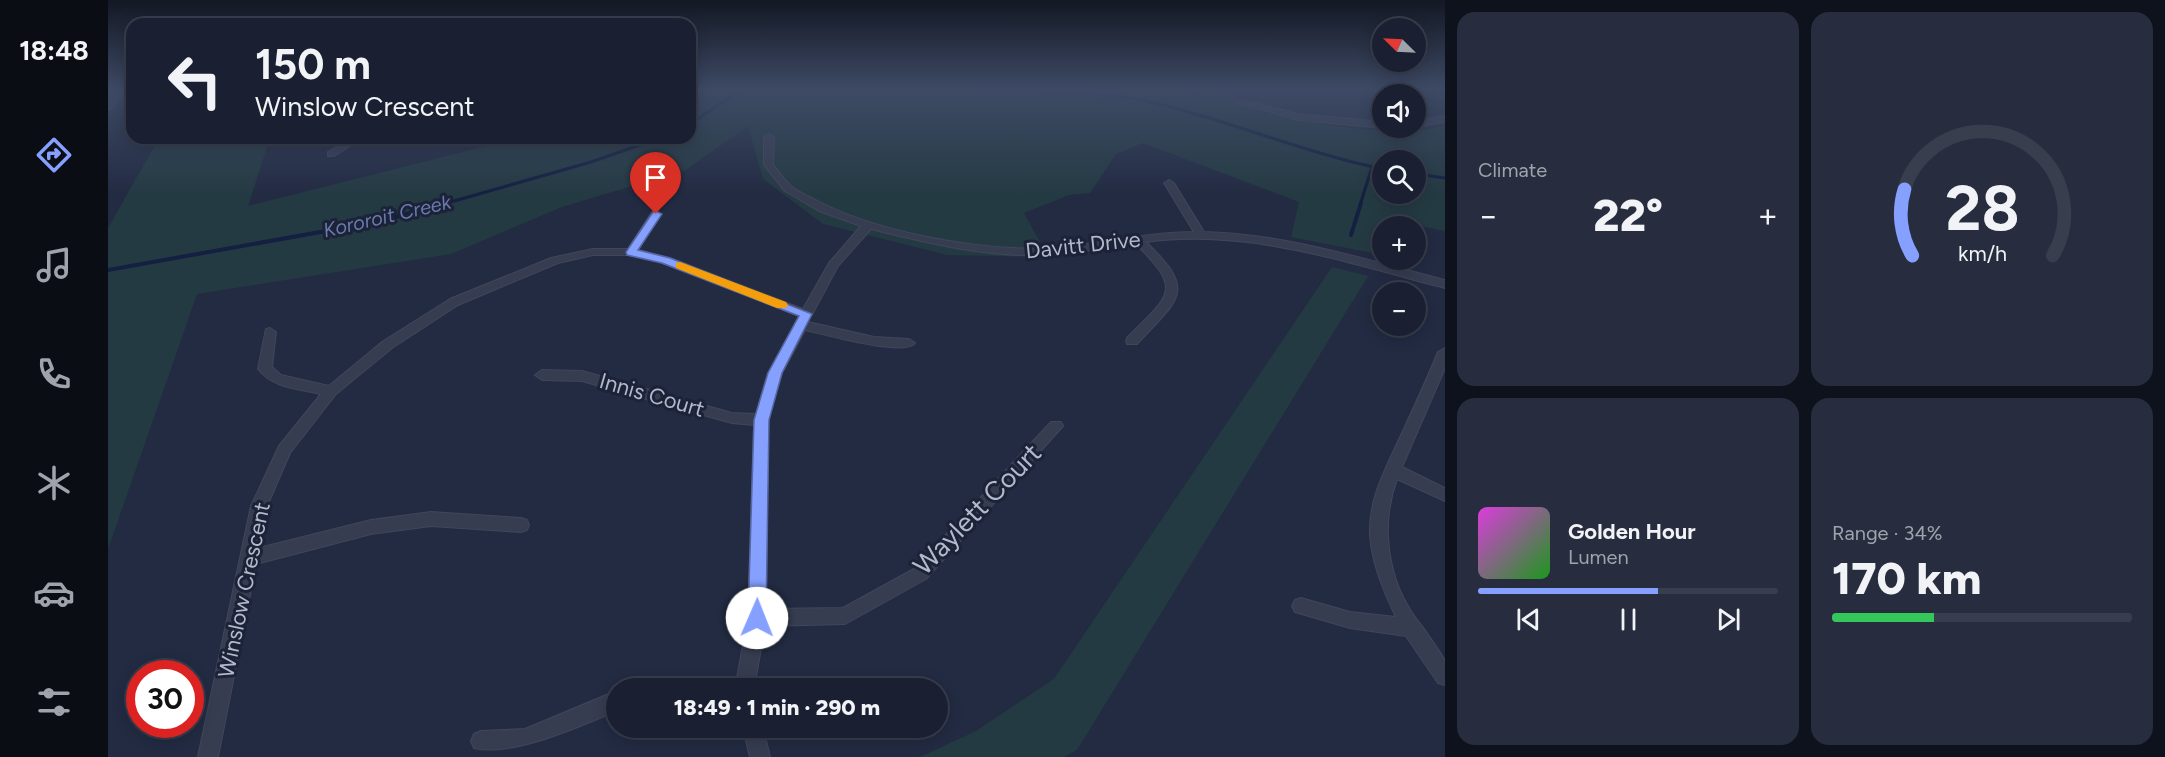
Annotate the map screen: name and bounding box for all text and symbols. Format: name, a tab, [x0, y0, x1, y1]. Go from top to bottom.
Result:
north arrow	[1372, 18, 1426, 72]
map controls	[1372, 18, 1426, 336]
text: 18:48	[19, 34, 89, 67]
text: 150 m	[255, 39, 371, 90]
icon: left	[156, 42, 234, 120]
button: sound	[1372, 84, 1426, 138]
text: Winslow Crescent	[255, 90, 474, 123]
icon: directions	[33, 134, 75, 176]
button: search	[1372, 150, 1426, 204]
pin	[630, 152, 681, 214]
text: Climate	[1478, 158, 1547, 182]
icon: arrive	[639, 161, 672, 194]
text: 28	[1945, 171, 2019, 246]
text: 22°	[1593, 188, 1663, 242]
water label: Kororoit Creek	[321, 189, 455, 242]
text: −	[1478, 196, 1499, 235]
text: +	[1757, 196, 1778, 235]
button: +	[1372, 216, 1426, 270]
street label: Davitt Drive	[1024, 226, 1142, 264]
text: km/h	[1958, 241, 2006, 266]
icon: music	[33, 244, 75, 286]
button: −	[1372, 282, 1426, 336]
icon: phone	[33, 353, 75, 395]
street label: Innis Court	[596, 367, 708, 423]
street label: Waylett Court	[906, 436, 1048, 582]
icon: climate	[33, 462, 75, 504]
street label: Winslow Crescent	[212, 500, 276, 680]
text: Golden Hour	[1568, 518, 1696, 545]
text: Range · 34%	[1832, 521, 1943, 545]
text: Lumen	[1568, 545, 1629, 569]
text: 170 km	[1832, 551, 1981, 605]
icon: car	[33, 572, 75, 614]
position arrow	[725, 586, 789, 650]
icon: previous	[1512, 603, 1545, 636]
icon: pause	[1612, 603, 1645, 636]
icon: next	[1712, 603, 1745, 636]
speed limit sign: 30	[126, 660, 204, 738]
icon: filters	[33, 681, 75, 723]
text: 18:49 · 1 min · 290 m	[674, 694, 880, 721]

